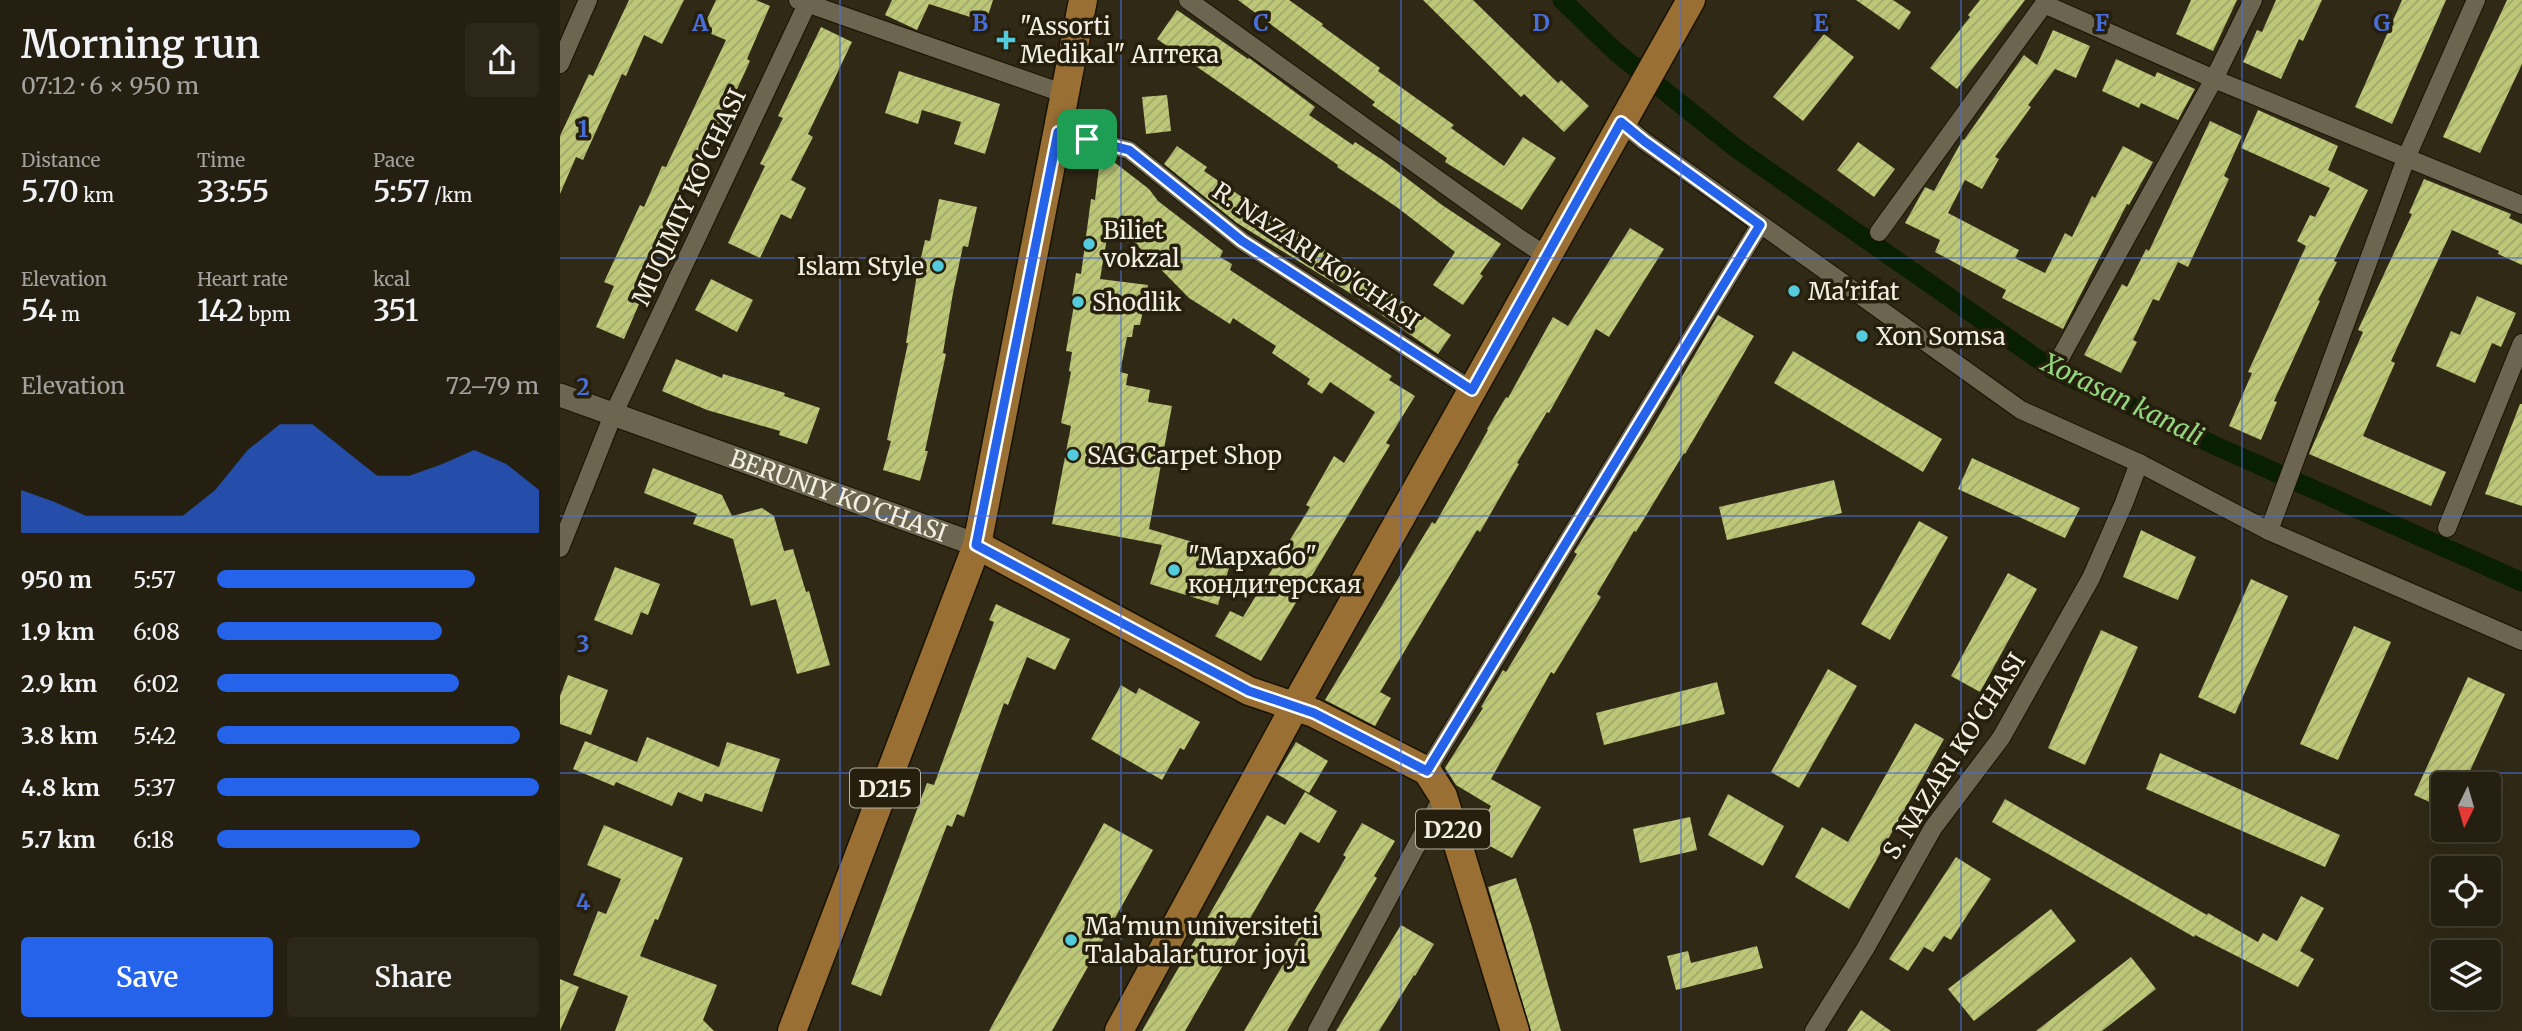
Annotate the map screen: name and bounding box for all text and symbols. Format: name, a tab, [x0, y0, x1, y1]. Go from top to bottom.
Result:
text: A	[691, 8, 709, 37]
text: B	[972, 8, 988, 37]
text: C	[1253, 8, 1269, 37]
text: D	[1532, 8, 1550, 37]
text: E	[1813, 8, 1829, 37]
text: F	[2095, 8, 2109, 37]
text: G	[2374, 8, 2391, 37]
place label: "Assorti Medikal" Аптека	[1020, 11, 1219, 70]
text: Morning run	[21, 21, 260, 68]
button: share	[465, 23, 539, 97]
marker: "Assorti Medikal" Аптека	[998, 32, 1014, 48]
text: 07:12 · 6 × 950 m	[21, 71, 199, 100]
street label: MUQIMIY KO'CHASI	[625, 84, 753, 310]
pin	[1057, 109, 1117, 169]
text: 1	[578, 114, 589, 143]
icon: arrive	[1068, 120, 1106, 158]
text: Distance	[21, 148, 100, 172]
text: Time	[197, 148, 245, 172]
text: Pace	[373, 148, 415, 172]
text: 5.70	[21, 172, 79, 210]
text: 33:55	[197, 172, 269, 210]
text: 5:57	[373, 172, 430, 210]
street label: R. NAZARI KO'CHASI	[1207, 175, 1425, 337]
text: km	[79, 183, 114, 207]
text: /km	[430, 183, 472, 207]
place label: Biliet vokzal	[1102, 215, 1180, 274]
marker: Biliet vokzal	[1081, 236, 1097, 252]
place label: Islam Style	[797, 251, 924, 282]
marker: Islam Style	[930, 258, 946, 274]
text: Elevation	[21, 267, 107, 291]
text: Heart rate	[197, 267, 288, 291]
text: kcal	[373, 267, 410, 291]
place label: Ma'rifat	[1808, 276, 1900, 307]
marker: Ma'rifat	[1786, 283, 1802, 299]
place label: Shodlik	[1092, 287, 1182, 318]
text: 54	[21, 291, 57, 329]
text: 142	[197, 291, 244, 329]
text: 351	[373, 291, 418, 329]
marker: Shodlik	[1070, 294, 1086, 310]
text: m	[57, 302, 80, 326]
text: bpm	[244, 302, 291, 326]
place label: Xon Somsa	[1876, 321, 2006, 352]
marker: Xon Somsa	[1854, 328, 1870, 344]
water label: Xorasan kanali	[2035, 345, 2210, 453]
text: Elevation	[21, 371, 125, 400]
text: 72–79 m	[446, 371, 539, 400]
text: 2	[576, 372, 590, 401]
place label: SAG Carpet Shop	[1087, 440, 1282, 471]
street label: BERUNIY KO'CHASI	[726, 442, 951, 548]
marker: SAG Carpet Shop	[1065, 447, 1081, 463]
place label: "Мархабо" кондитерская	[1188, 541, 1361, 600]
marker: "Мархабо" кондитерская	[1166, 562, 1182, 578]
text: 950 m	[21, 565, 92, 594]
text: 5:57	[133, 565, 176, 594]
text: 1.9 km	[21, 617, 95, 646]
text: 6:08	[133, 617, 180, 646]
text: 3	[576, 629, 590, 658]
street label: S. NAZARI KO'CHASI	[1876, 647, 2032, 865]
text: 2.9 km	[21, 669, 97, 698]
text: 6:02	[133, 669, 179, 698]
text: 3.8 km	[21, 721, 98, 750]
text: 5:42	[133, 721, 176, 750]
road number: D215	[850, 768, 920, 808]
north arrow	[2431, 772, 2501, 842]
map controls	[2431, 772, 2501, 1010]
text: 4.8 km	[21, 773, 100, 802]
text: 5:37	[133, 773, 176, 802]
road number: D220	[1416, 810, 1490, 848]
text: 5.7 km	[21, 825, 96, 854]
text: 6:18	[133, 825, 174, 854]
button: locate	[2431, 856, 2501, 926]
text: 4	[576, 887, 591, 916]
place label: Ma'mun universiteti Talabalar turor joyi	[1085, 911, 1319, 970]
marker: Ma'mun universiteti Talabalar turor joyi	[1063, 932, 1079, 948]
button: Save	[21, 937, 273, 1017]
button: Share	[287, 937, 539, 1017]
button: layers	[2431, 940, 2501, 1010]

